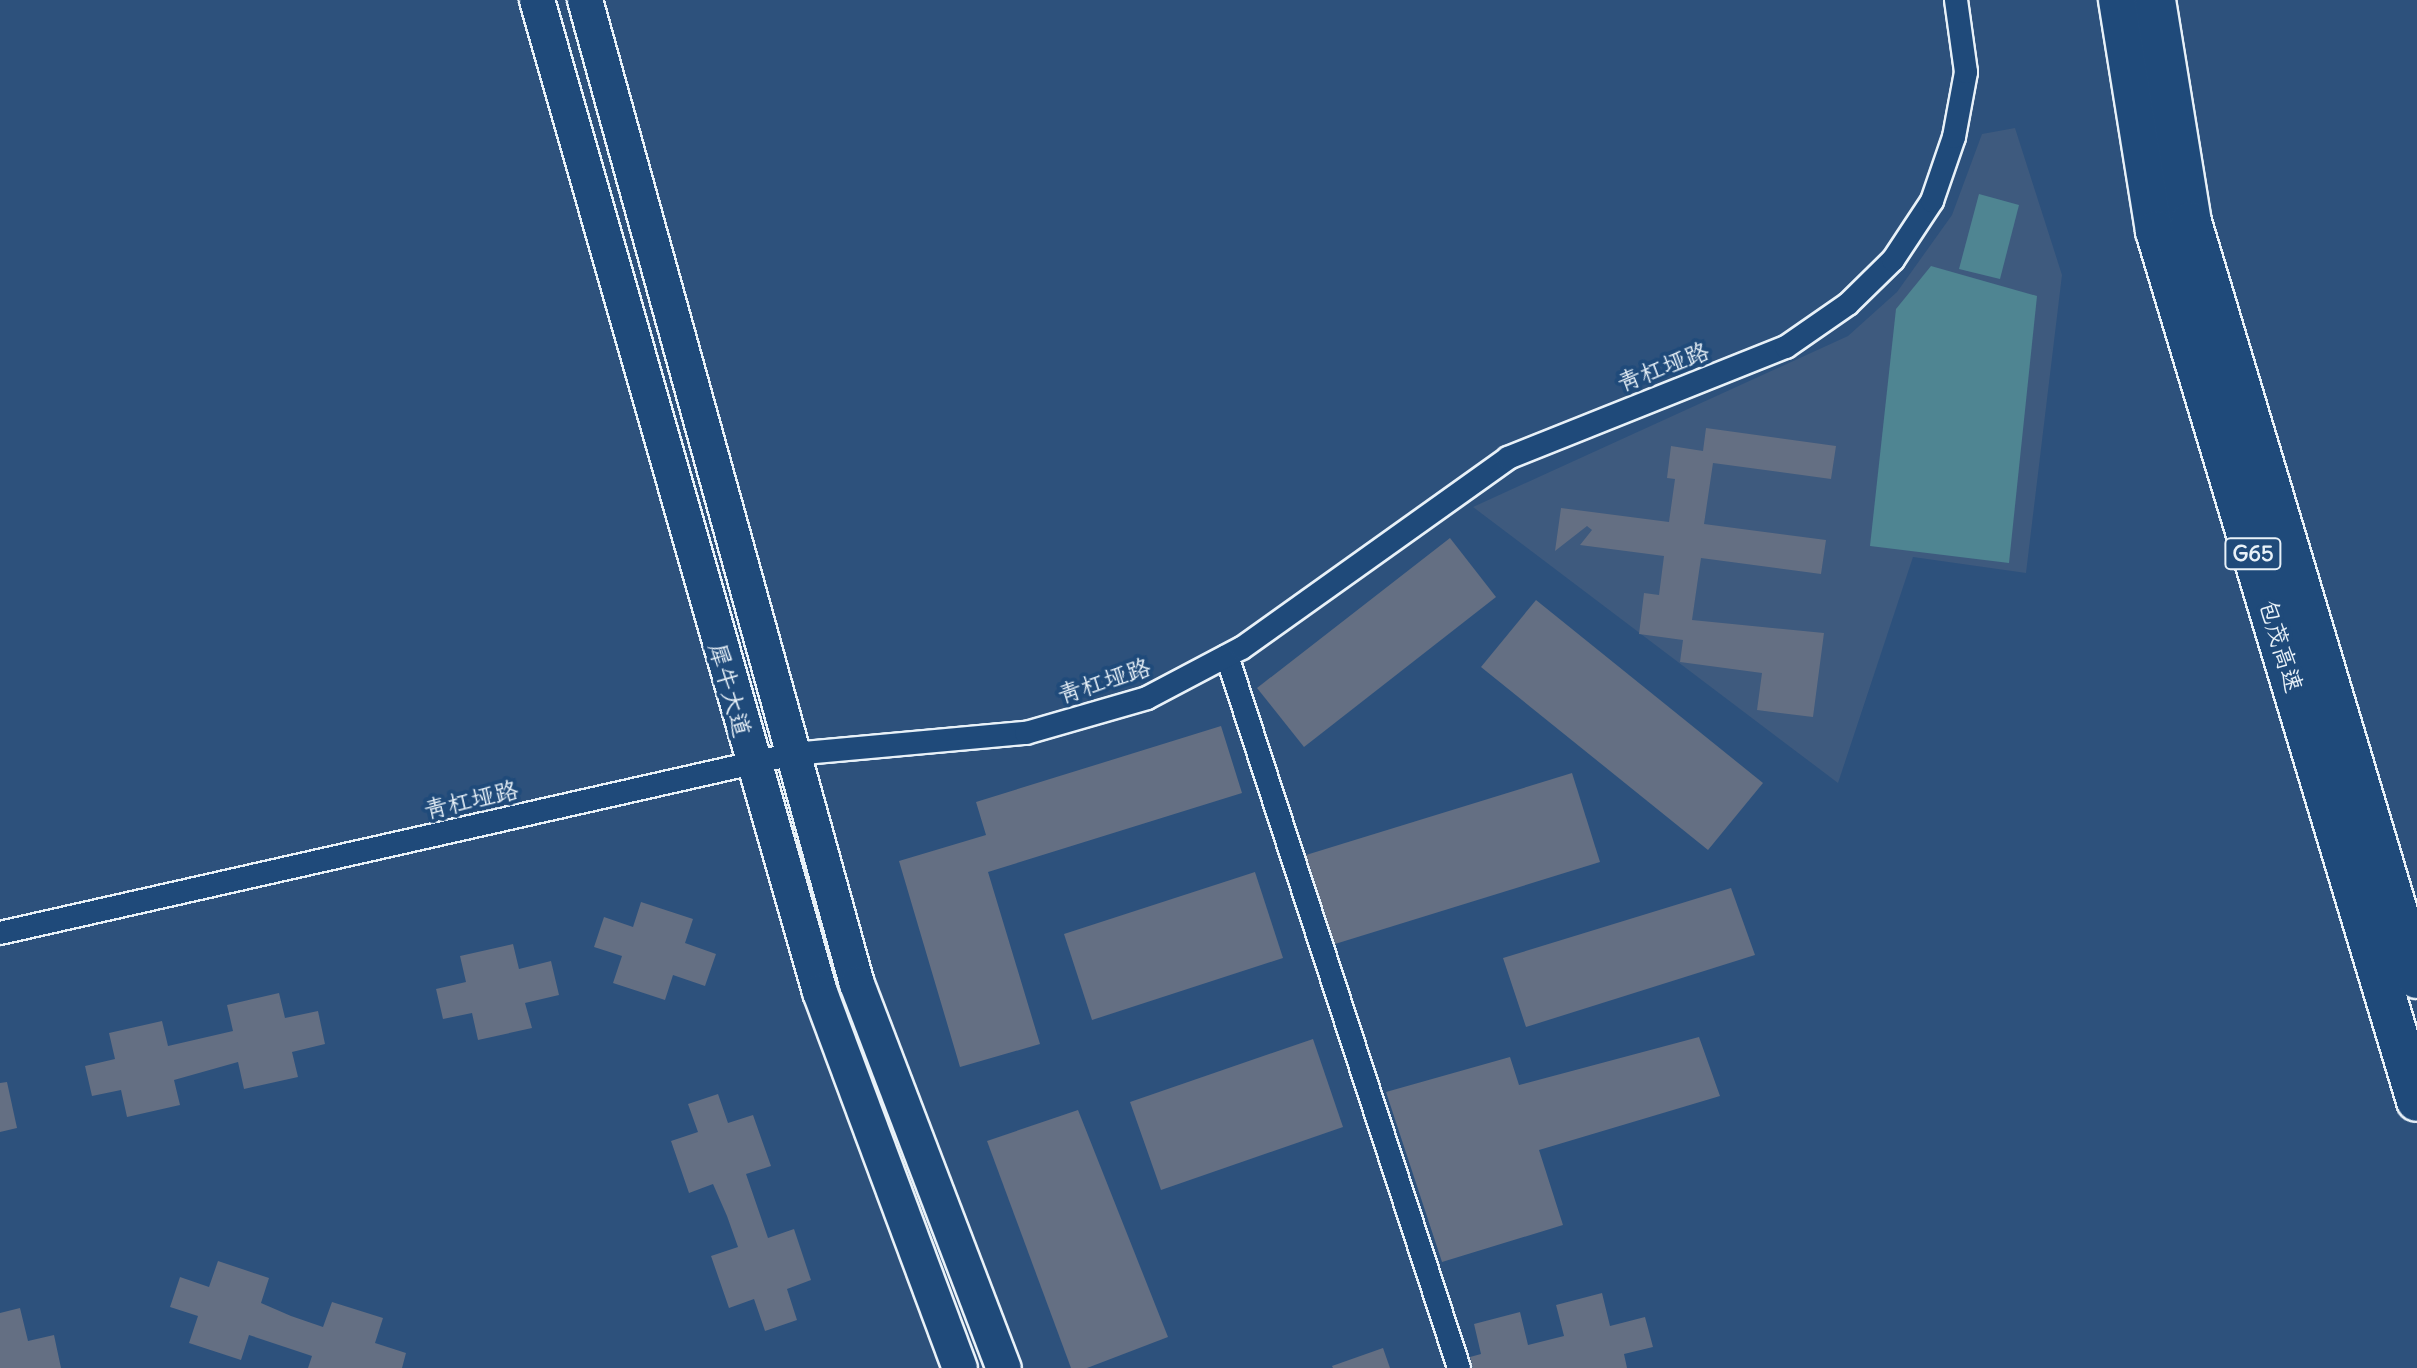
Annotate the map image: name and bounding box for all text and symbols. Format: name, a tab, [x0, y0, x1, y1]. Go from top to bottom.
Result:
street label: 青杠垭路	[1613, 336, 1713, 398]
road number: G65	[2223, 536, 2283, 572]
street label: 包茂高速	[2253, 596, 2309, 696]
street label: 犀牛大道	[703, 640, 757, 740]
street label: 青杠垭路	[1054, 652, 1154, 710]
street label: 青杠垭路	[421, 775, 521, 825]

